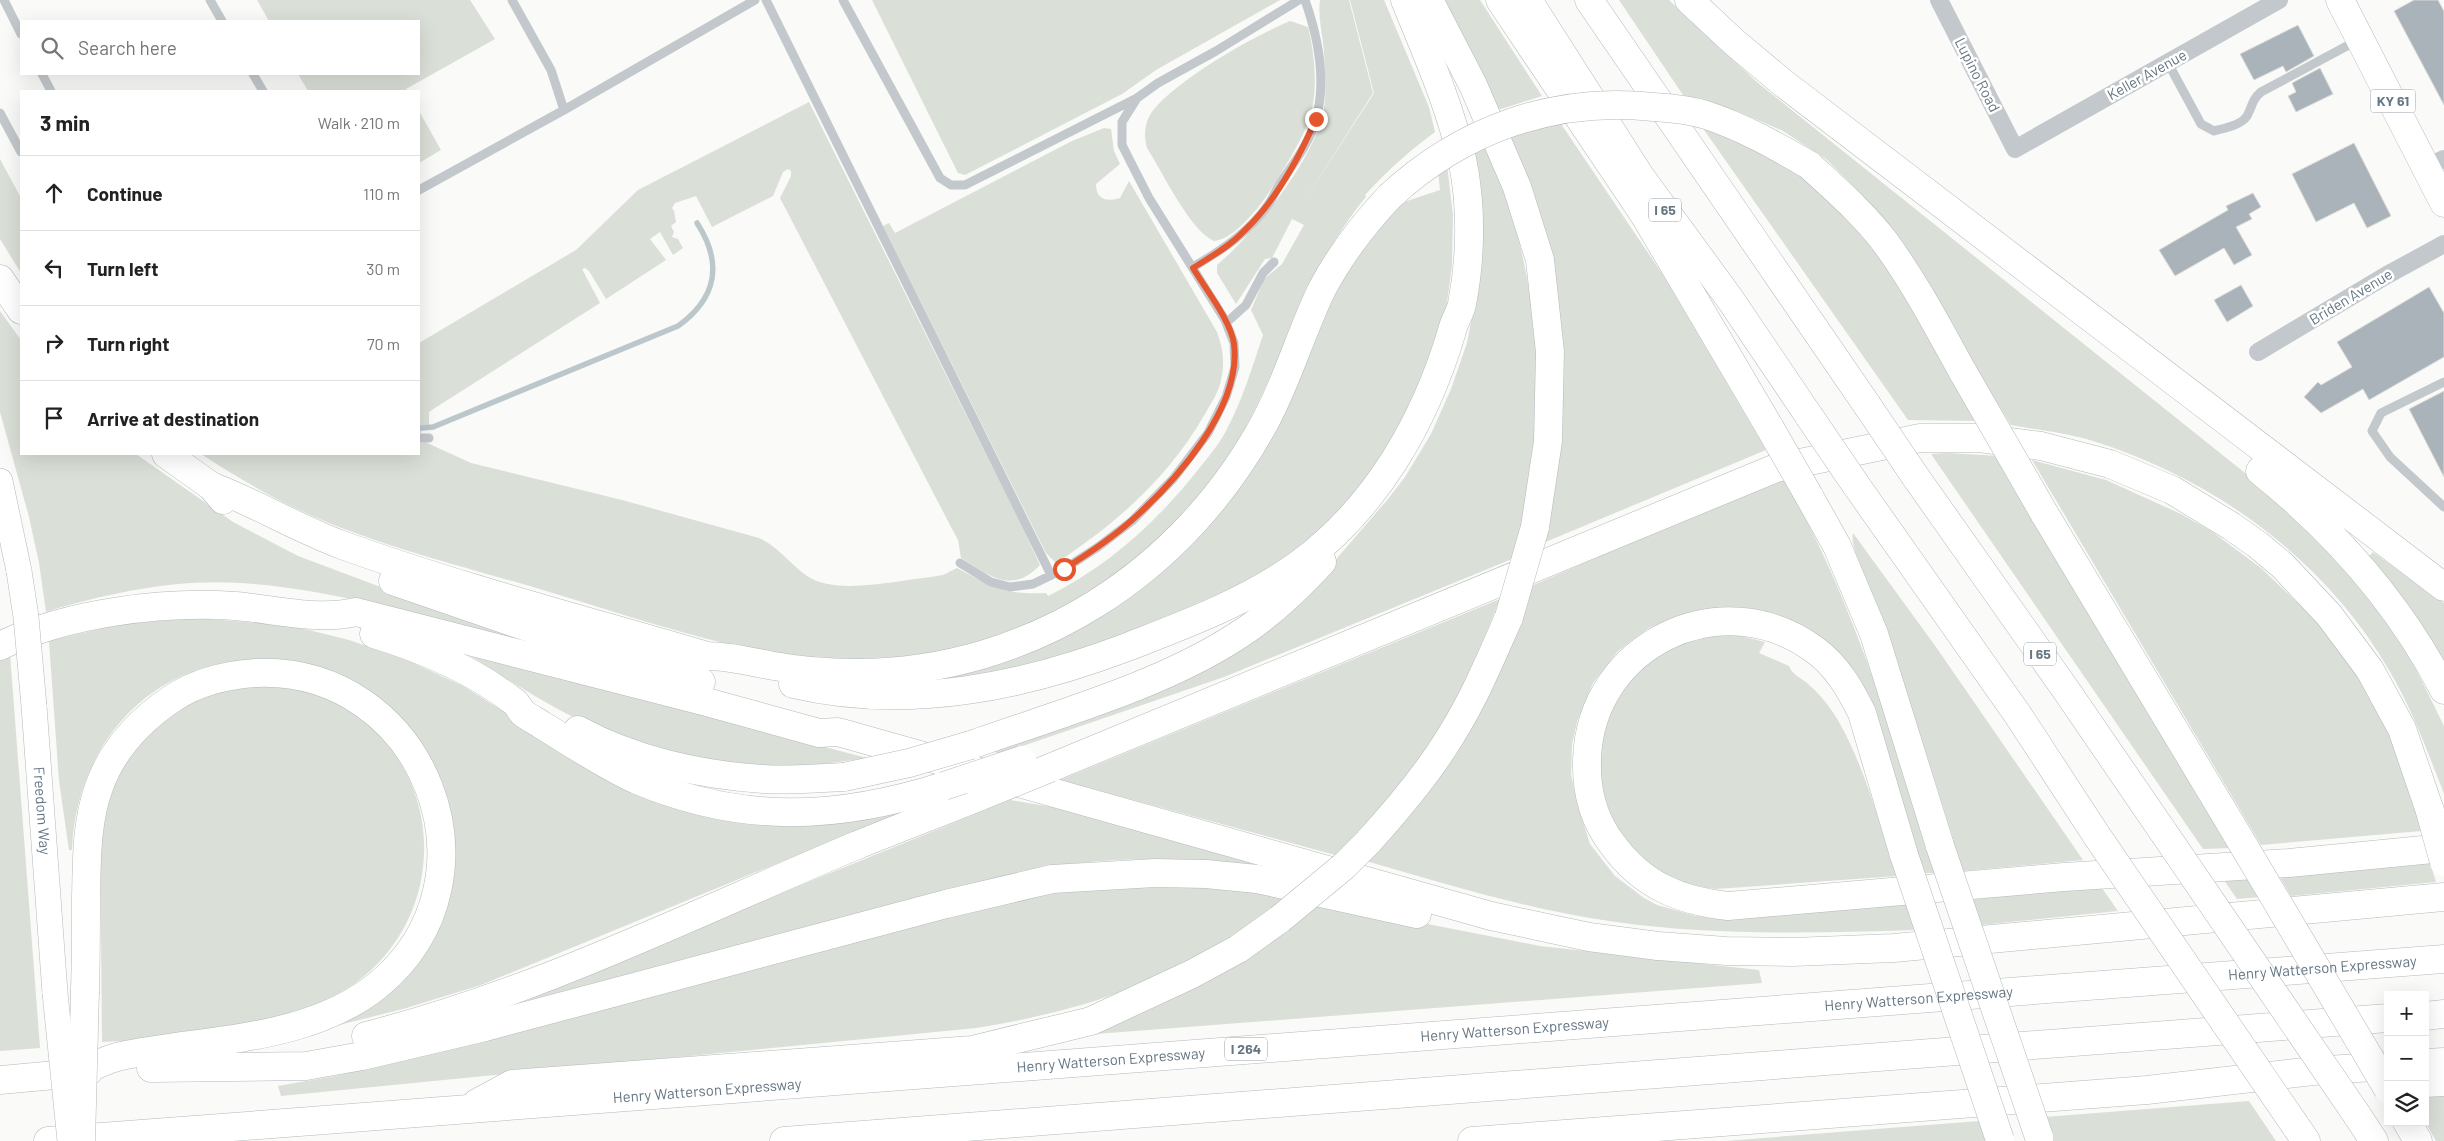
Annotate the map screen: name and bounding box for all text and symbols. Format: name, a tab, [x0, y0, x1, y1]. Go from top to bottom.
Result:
search box	[20, 20, 420, 75]
icon: search	[38, 34, 66, 62]
street label: Lupino Road	[1951, 34, 2004, 115]
text: Search here	[78, 36, 177, 59]
street label: Keller Avenue	[2104, 45, 2189, 103]
road number: KY 61	[2370, 90, 2416, 112]
route end	[1305, 108, 1328, 131]
text: 3 min	[40, 110, 90, 135]
text: Walk · 210 m	[318, 113, 400, 132]
icon: ahead	[40, 179, 68, 207]
text: Continue	[87, 182, 163, 205]
text: 110 m	[363, 184, 400, 203]
road number: I 65	[1649, 198, 1681, 222]
icon: left	[40, 254, 68, 282]
text: Turn left	[87, 257, 158, 280]
text: 30 m	[366, 259, 400, 278]
street label: Briden Avenue	[2306, 264, 2395, 328]
icon: right	[40, 329, 68, 357]
text: Turn right	[87, 332, 169, 355]
text: 70 m	[367, 334, 400, 353]
icon: arrive	[40, 404, 68, 432]
text: Arrive at destination	[87, 407, 259, 430]
route start	[1053, 558, 1076, 581]
road number: I 65	[2024, 642, 2056, 666]
street label: Freedom Way	[30, 766, 55, 856]
street label: Henry Watterson Expressway	[2227, 951, 2417, 983]
street label: Henry Watterson Expressway	[1824, 982, 2014, 1014]
map controls	[2384, 991, 2429, 1126]
button: +	[2384, 991, 2429, 1036]
street label: Henry Watterson Expressway	[1420, 1012, 1610, 1045]
button: −	[2384, 1036, 2429, 1081]
road number: I 264	[1225, 1038, 1267, 1060]
street label: Henry Watterson Expressway	[1016, 1043, 1206, 1075]
street label: Henry Watterson Expressway	[612, 1074, 802, 1106]
button: layers	[2384, 1081, 2429, 1126]

